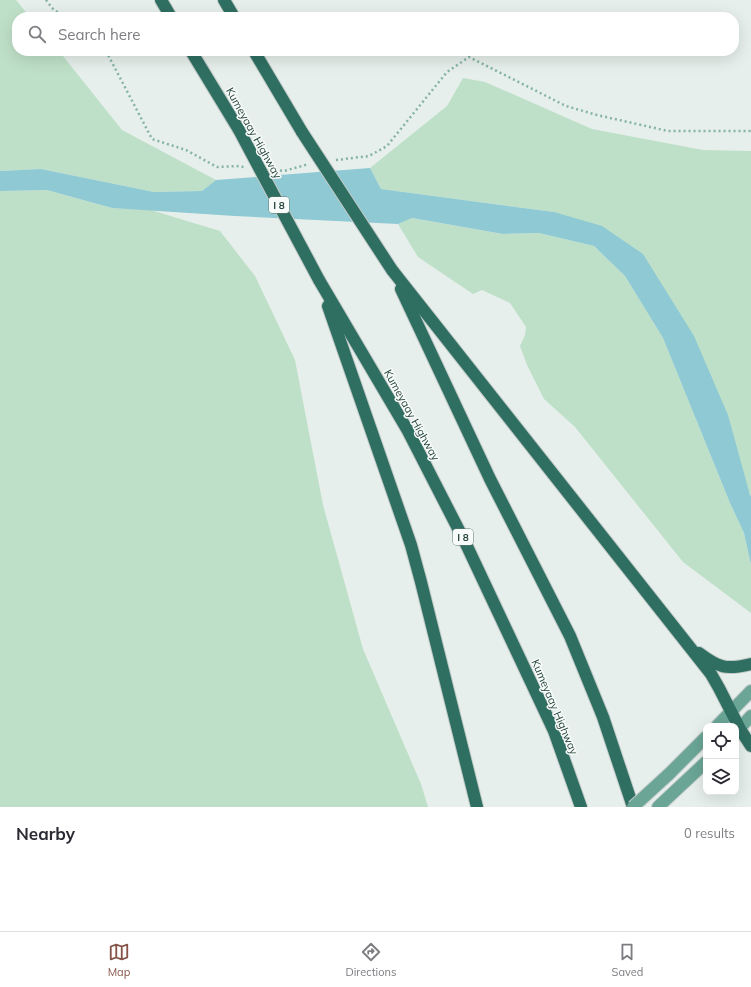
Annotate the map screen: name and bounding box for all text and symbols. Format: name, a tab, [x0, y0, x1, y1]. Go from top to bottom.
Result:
search box	[12, 12, 739, 56]
icon: search	[26, 23, 48, 45]
text: Search here	[58, 25, 140, 44]
street label: Kumeyaay Highway	[223, 85, 285, 181]
road number: I 8	[269, 197, 289, 213]
street label: Kumeyaay Highway	[381, 367, 443, 463]
road number: I 8	[453, 529, 473, 545]
street label: Kumeyaay Highway	[529, 657, 581, 757]
map controls	[703, 723, 739, 795]
button: locate	[703, 723, 739, 759]
button: layers	[703, 759, 739, 795]
text: Nearby	[16, 823, 75, 844]
text: 0 results	[684, 825, 735, 841]
tab: Map	[108, 941, 130, 979]
tab: Directions	[346, 941, 396, 979]
tab: Saved	[612, 941, 643, 979]

